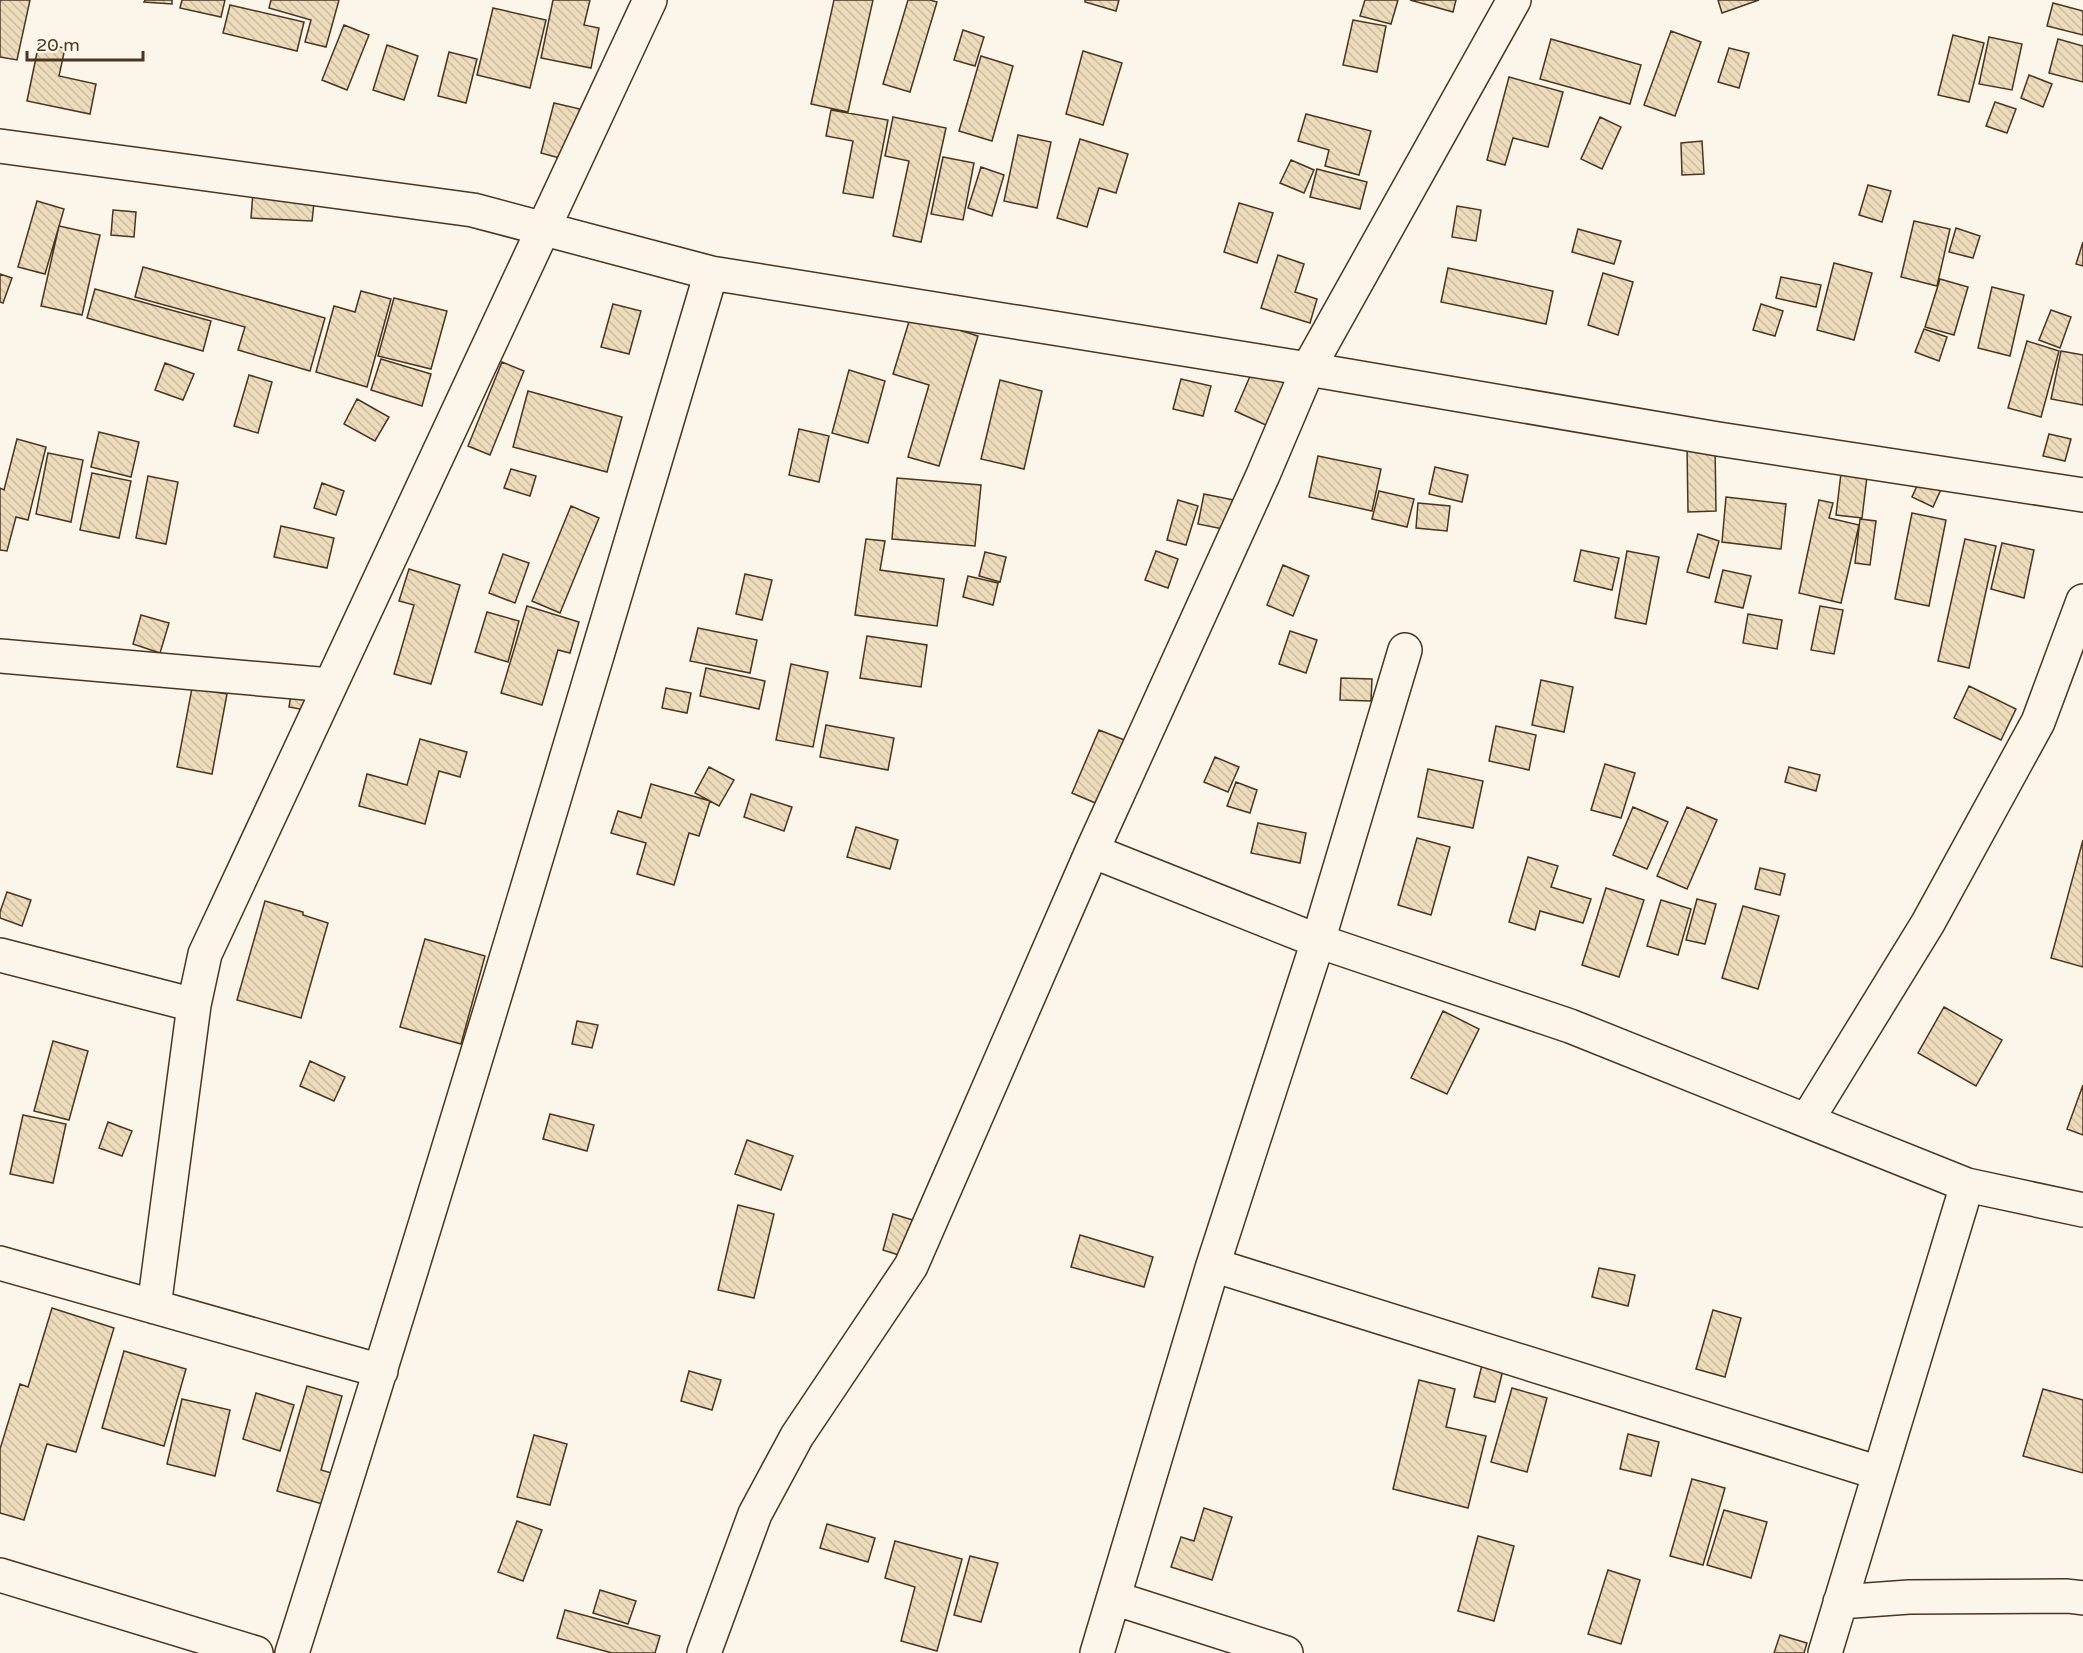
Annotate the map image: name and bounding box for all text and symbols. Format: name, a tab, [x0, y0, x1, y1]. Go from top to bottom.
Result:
scale bar	[27, 24, 142, 62]
text: 20 m	[36, 34, 80, 56]

